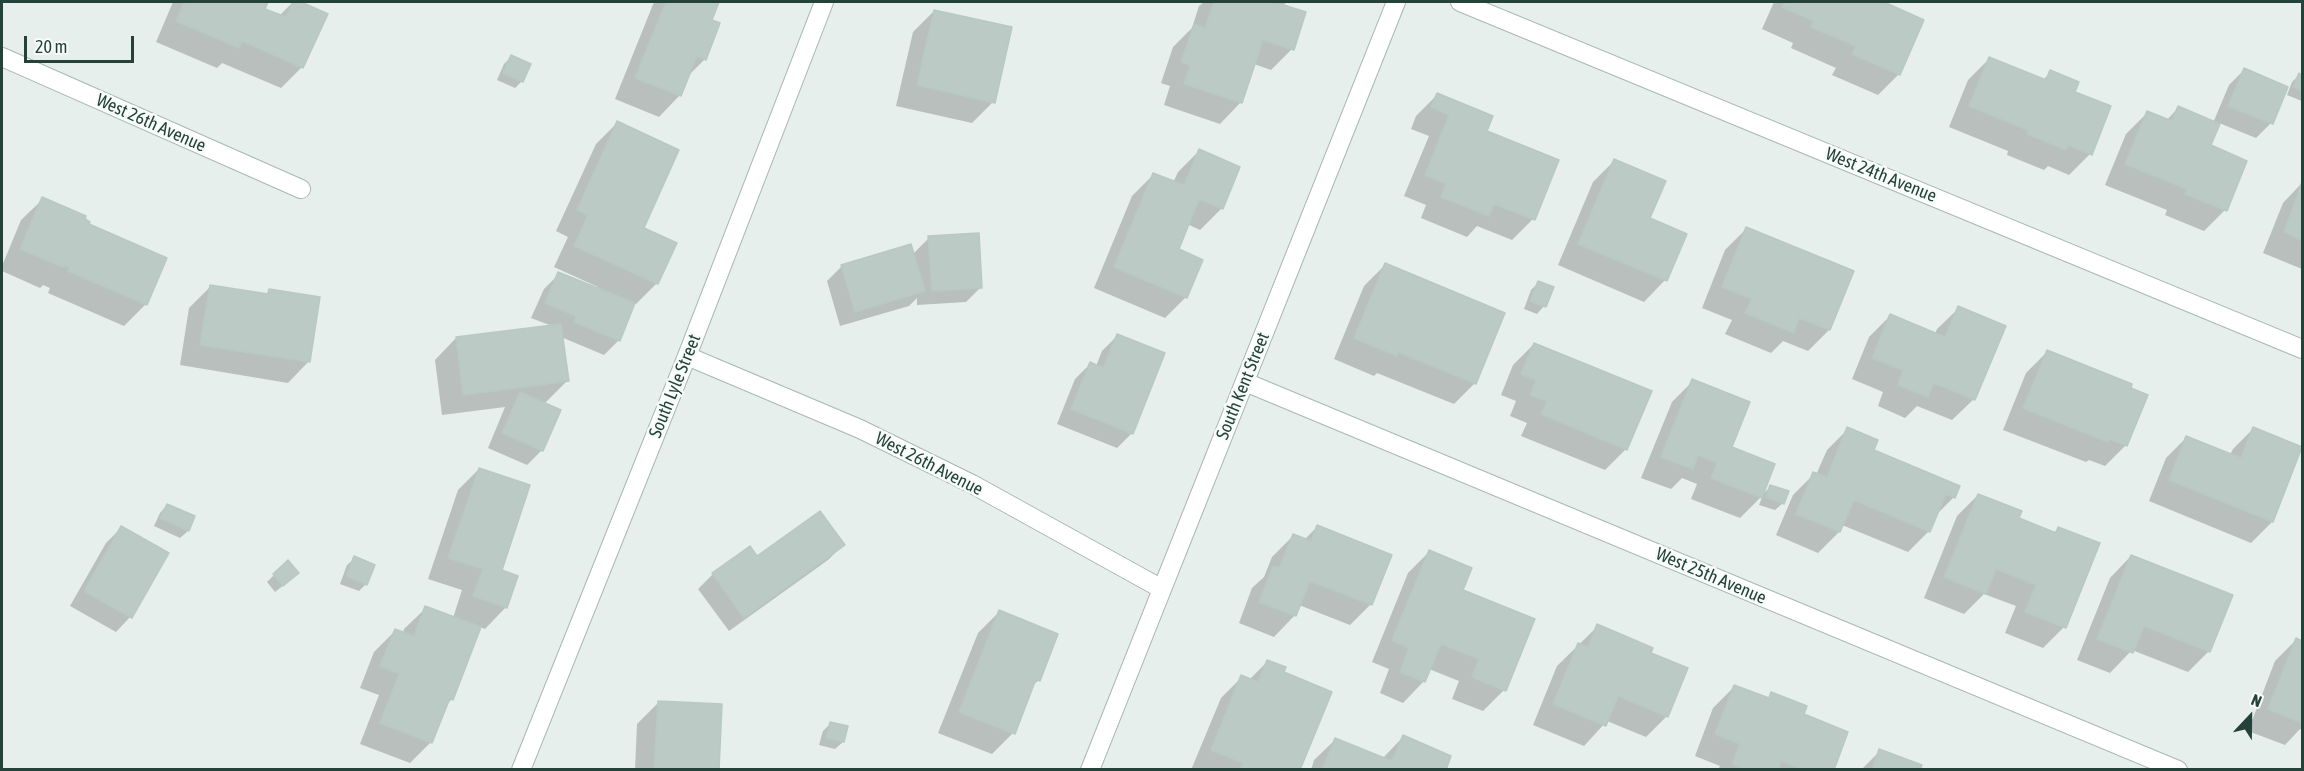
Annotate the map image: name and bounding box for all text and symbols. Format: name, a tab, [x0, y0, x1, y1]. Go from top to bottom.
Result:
scale bar	[27, 24, 136, 62]
text: 20 m	[35, 36, 67, 57]
street label: West 26th Avenue	[93, 89, 209, 157]
street label: West 24th Avenue	[1822, 143, 1940, 207]
street label: South Kent Street	[1212, 329, 1274, 443]
street label: South Lyle Street	[644, 331, 706, 441]
street label: West 26th Avenue	[872, 428, 986, 500]
street label: West 25th Avenue	[1653, 543, 1769, 609]
north arrow	[2220, 687, 2280, 747]
text: N	[2249, 690, 2264, 710]

